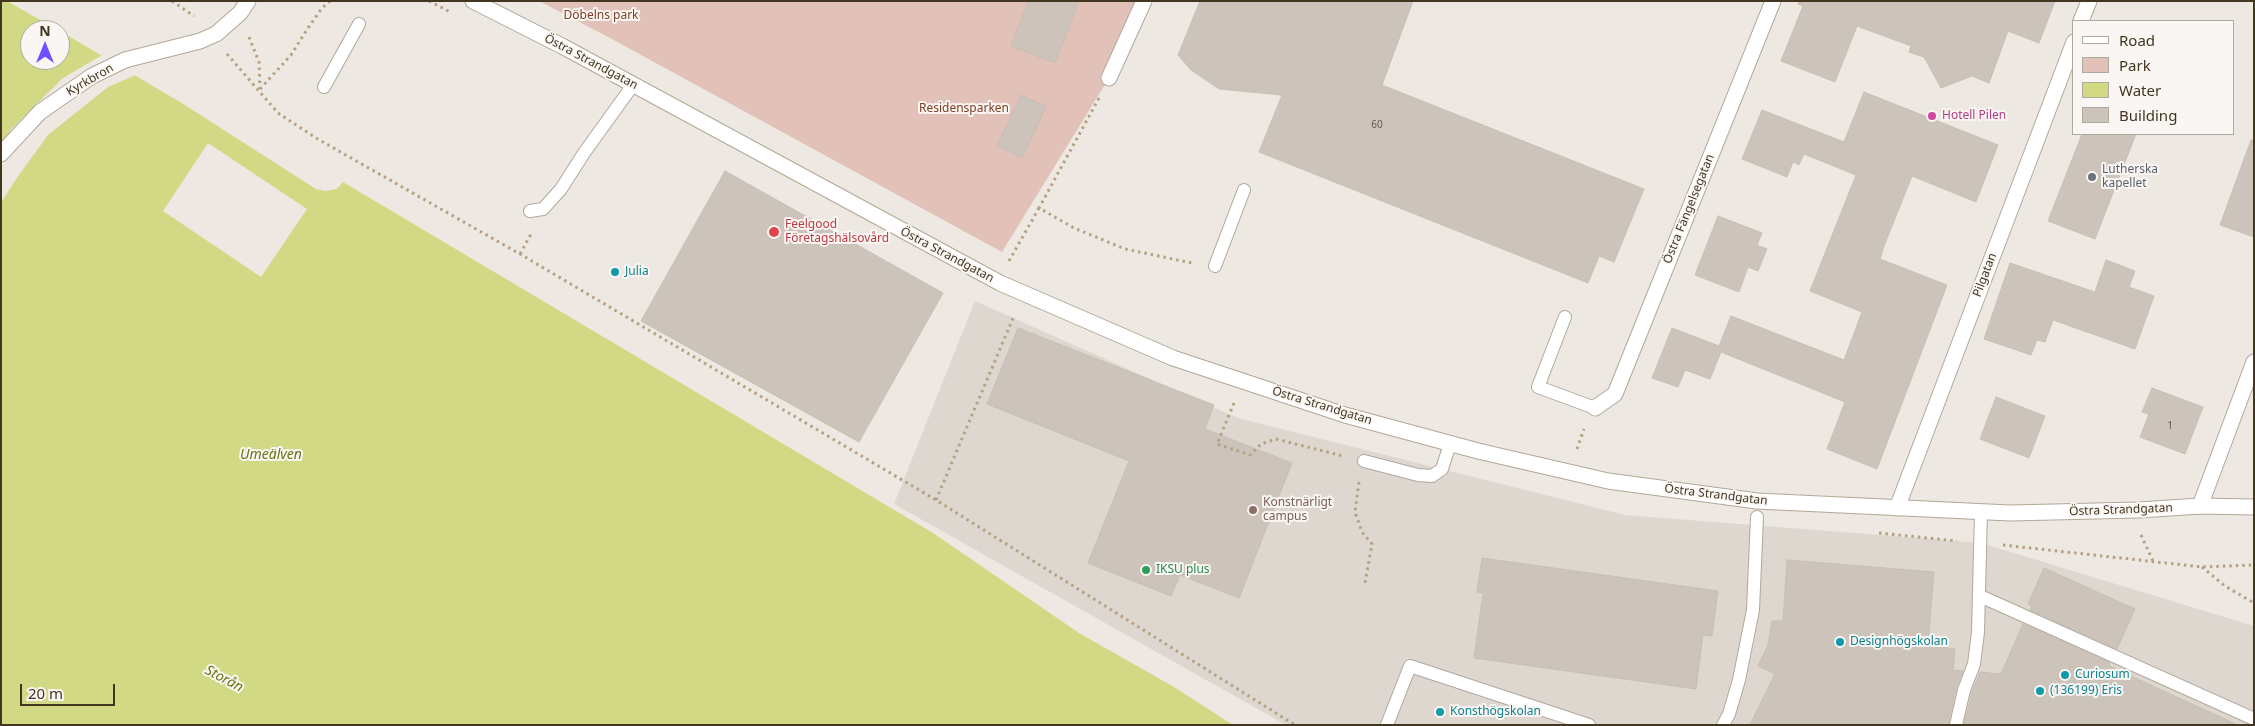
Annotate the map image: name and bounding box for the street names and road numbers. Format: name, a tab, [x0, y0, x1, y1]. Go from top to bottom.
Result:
street label: Östra Strandgatan	[542, 31, 640, 93]
street label: Kyrkbron	[64, 61, 116, 99]
street label: Östra Fängelsegatan	[1660, 152, 1718, 266]
street label: Östra Strandgatan	[898, 224, 996, 286]
street label: Pilgatan	[1970, 251, 2000, 299]
street label: Östra Strandgatan	[1270, 384, 1374, 428]
street label: Östra Strandgatan	[1664, 482, 1768, 508]
street label: Östra Strandgatan	[2069, 501, 2173, 519]

